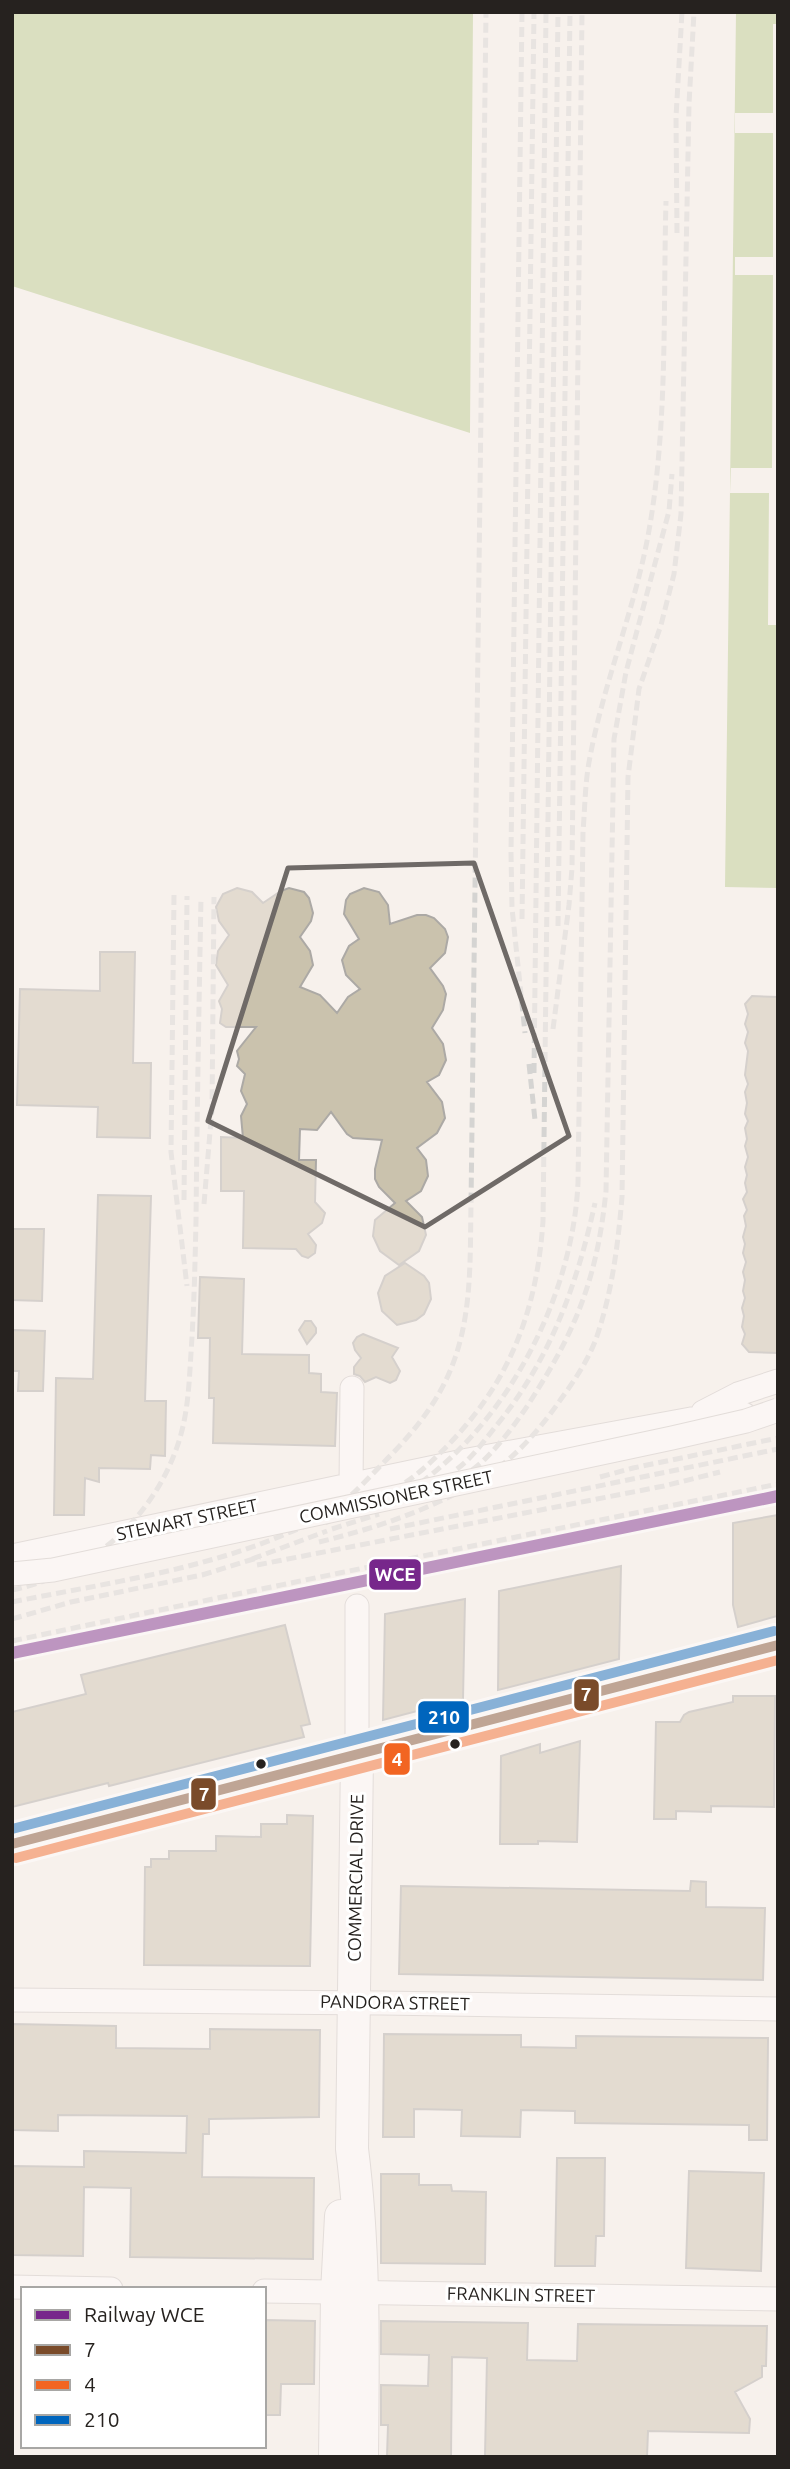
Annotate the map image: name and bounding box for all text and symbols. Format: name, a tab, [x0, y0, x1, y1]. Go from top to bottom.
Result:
street label: COMMISSIONER STREET	[297, 1466, 494, 1526]
street label: STEWART STREET	[114, 1494, 259, 1544]
line badge: WCE	[368, 1558, 422, 1591]
text: WCE	[374, 1563, 416, 1585]
line badge: 7	[573, 1678, 600, 1712]
text: 7	[581, 1683, 591, 1705]
line badge: 210	[417, 1700, 470, 1734]
text: 210	[428, 1706, 460, 1728]
unlabelled marker	[448, 1737, 462, 1751]
line badge: 4	[383, 1742, 411, 1776]
text: 4	[392, 1748, 403, 1770]
unlabelled marker	[254, 1757, 268, 1771]
line badge: 7	[190, 1777, 217, 1811]
text: 7	[199, 1783, 209, 1805]
street label: COMMERCIAL DRIVE	[344, 1794, 366, 1962]
street label: PANDORA STREET	[320, 1991, 470, 2013]
street label: FRANKLIN STREET	[447, 2283, 595, 2305]
legend	[21, 2287, 266, 2448]
text: Railway WCE	[84, 2302, 204, 2326]
text: 7	[84, 2337, 96, 2361]
text: 4	[84, 2372, 96, 2396]
text: 210	[84, 2407, 120, 2431]

